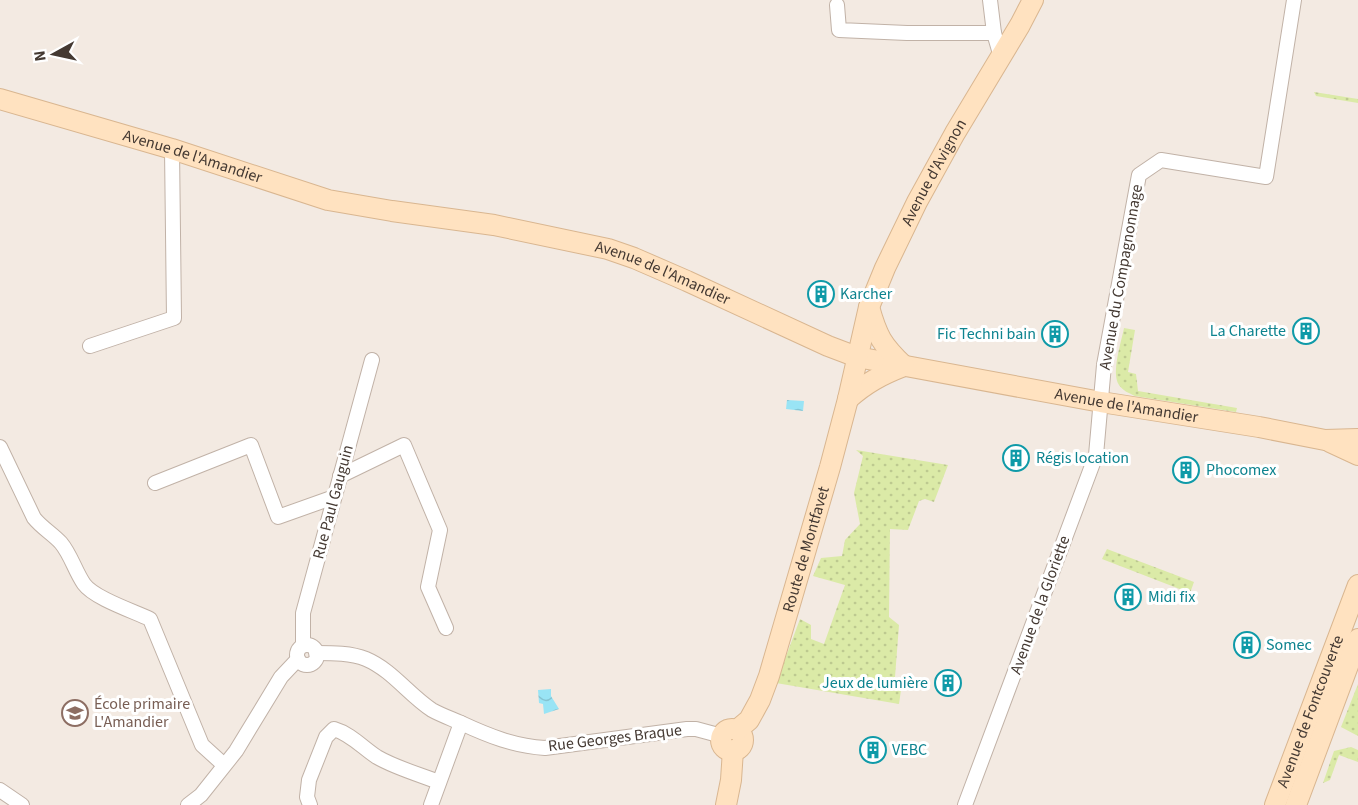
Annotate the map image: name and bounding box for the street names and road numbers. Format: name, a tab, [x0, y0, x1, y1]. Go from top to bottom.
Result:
street label: Avenue d'Avignon	[896, 115, 972, 230]
street label: Avenue de l'Amandier	[120, 124, 266, 189]
street label: Avenue du Compagnonnage	[1094, 182, 1148, 371]
street label: Avenue de l'Amandier	[593, 236, 734, 311]
street label: Avenue de l'Amandier	[1053, 383, 1200, 428]
street label: Rue Paul Gauguin	[307, 442, 359, 562]
street label: Route de Montfavet	[777, 483, 835, 615]
street label: Avenue de la Gloriette	[1005, 533, 1075, 677]
street label: Avenue de Fontcouverte	[1272, 632, 1349, 791]
street label: Rue Georges Braque	[547, 719, 683, 757]

